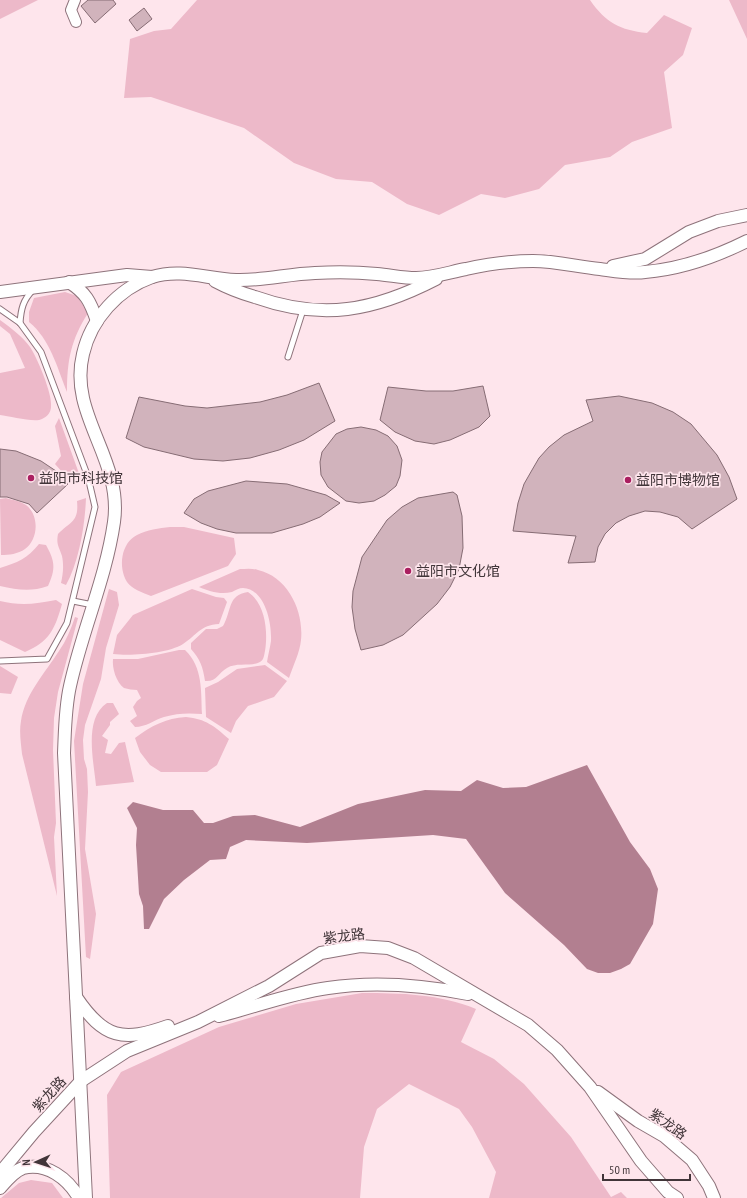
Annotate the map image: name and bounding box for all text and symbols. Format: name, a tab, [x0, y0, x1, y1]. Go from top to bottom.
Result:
place label: 益阳市科技馆	[39, 469, 123, 487]
place label: 益阳市博物馆	[636, 471, 720, 489]
marker: 益阳市科技馆	[26, 473, 36, 483]
marker: 益阳市博物馆	[623, 475, 633, 485]
place label: 益阳市文化馆	[416, 562, 500, 580]
marker: 益阳市文化馆	[403, 566, 413, 576]
street label: 紫龙路	[322, 925, 366, 947]
street label: 紫龙路	[28, 1072, 70, 1116]
street label: 紫龙路	[646, 1105, 690, 1143]
north arrow	[16, 1142, 56, 1182]
scale bar	[603, 1156, 690, 1182]
text: N	[19, 1159, 33, 1166]
text: 50 m	[609, 1162, 630, 1177]

